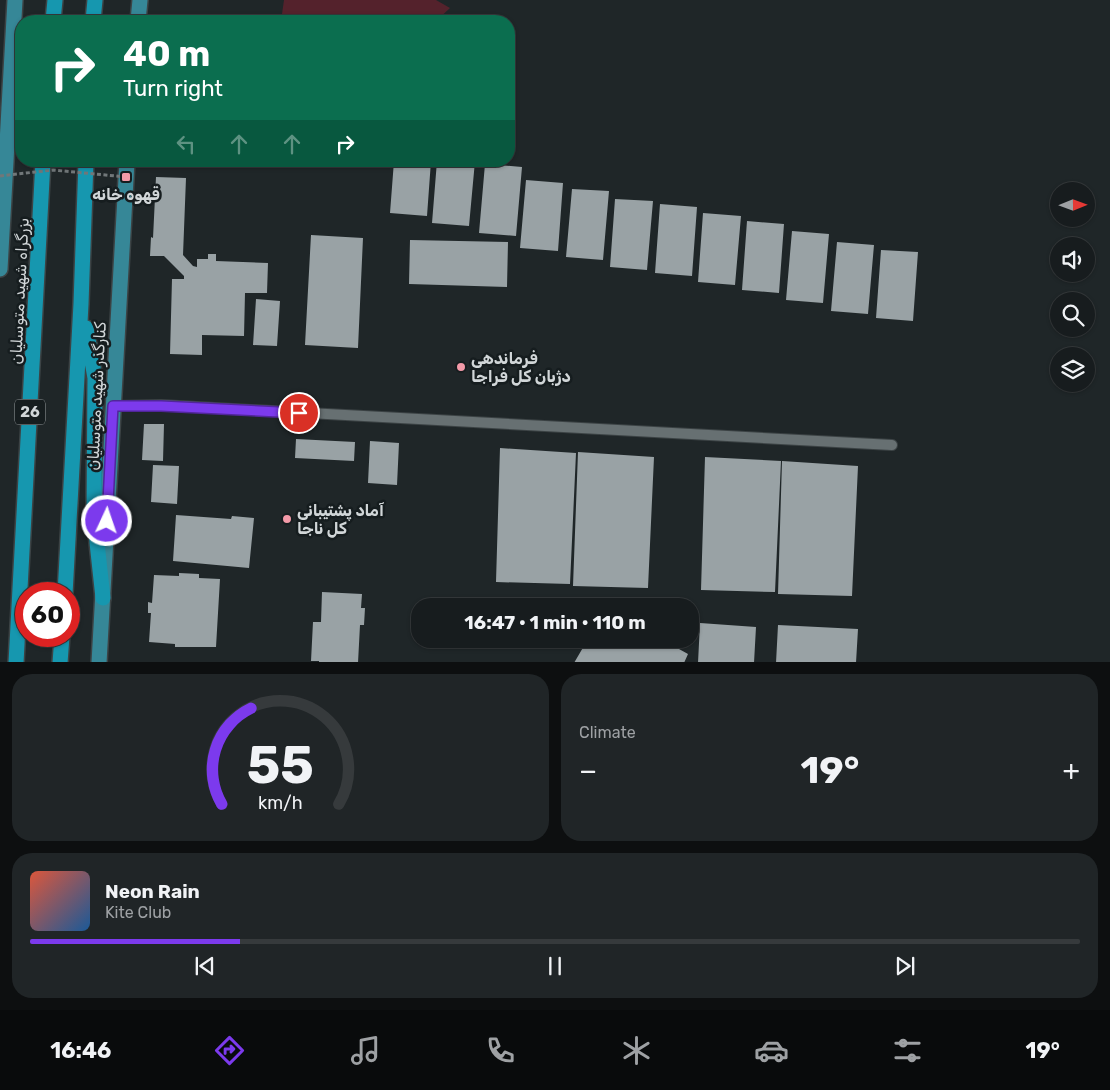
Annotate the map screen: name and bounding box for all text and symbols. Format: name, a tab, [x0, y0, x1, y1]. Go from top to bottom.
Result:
text: 40 m	[123, 33, 210, 75]
icon: right	[40, 35, 105, 100]
text: Turn right	[123, 75, 223, 102]
icon: left	[172, 130, 200, 158]
icon: ahead	[225, 130, 253, 158]
icon: ahead	[278, 130, 306, 158]
icon: right	[331, 130, 359, 158]
marker: قهوه خانه	[120, 171, 132, 183]
north arrow	[1050, 182, 1095, 228]
map controls	[1050, 182, 1095, 392]
place label: قهوه خانه	[92, 185, 160, 204]
street label: بزرگراه شهید متوسلیان	[6, 217, 34, 365]
button: sound	[1050, 237, 1095, 282]
button: search	[1050, 292, 1095, 337]
street label: کنارگذر شهید متوسلیان	[83, 320, 111, 471]
button: layers	[1050, 347, 1095, 392]
place label: فرماندهی دژبان کل فراجا	[471, 349, 571, 386]
marker: فرماندهی دژبان کل فراجا	[455, 361, 467, 373]
pin	[278, 392, 320, 434]
icon: arrive	[285, 399, 313, 427]
road number: 26	[15, 400, 45, 424]
position arrow	[80, 494, 132, 546]
place label: آماد پشتیبانی کل ناجا	[297, 501, 384, 538]
marker: آماد پشتیبانی کل ناجا	[281, 513, 293, 525]
speed limit sign: 60	[15, 582, 80, 647]
text: 16:47 · 1 min · 110 m	[464, 611, 646, 634]
text: Climate	[579, 723, 636, 742]
text: 55	[247, 734, 314, 796]
text: 19°	[800, 747, 859, 793]
text: −	[579, 754, 597, 787]
text: +	[1063, 754, 1080, 787]
text: km/h	[258, 792, 303, 813]
text: Neon Rain	[105, 880, 200, 903]
text: Kite Club	[105, 903, 171, 922]
icon: previous	[191, 952, 219, 980]
icon: pause	[541, 952, 569, 980]
icon: next	[891, 952, 919, 980]
icon: directions	[212, 1033, 247, 1068]
icon: music	[348, 1033, 383, 1068]
icon: phone	[483, 1033, 518, 1068]
icon: climate	[619, 1033, 654, 1068]
icon: car	[754, 1033, 789, 1068]
icon: filters	[890, 1033, 925, 1068]
text: 16:46	[50, 1037, 111, 1064]
text: 19°	[1026, 1037, 1060, 1064]

